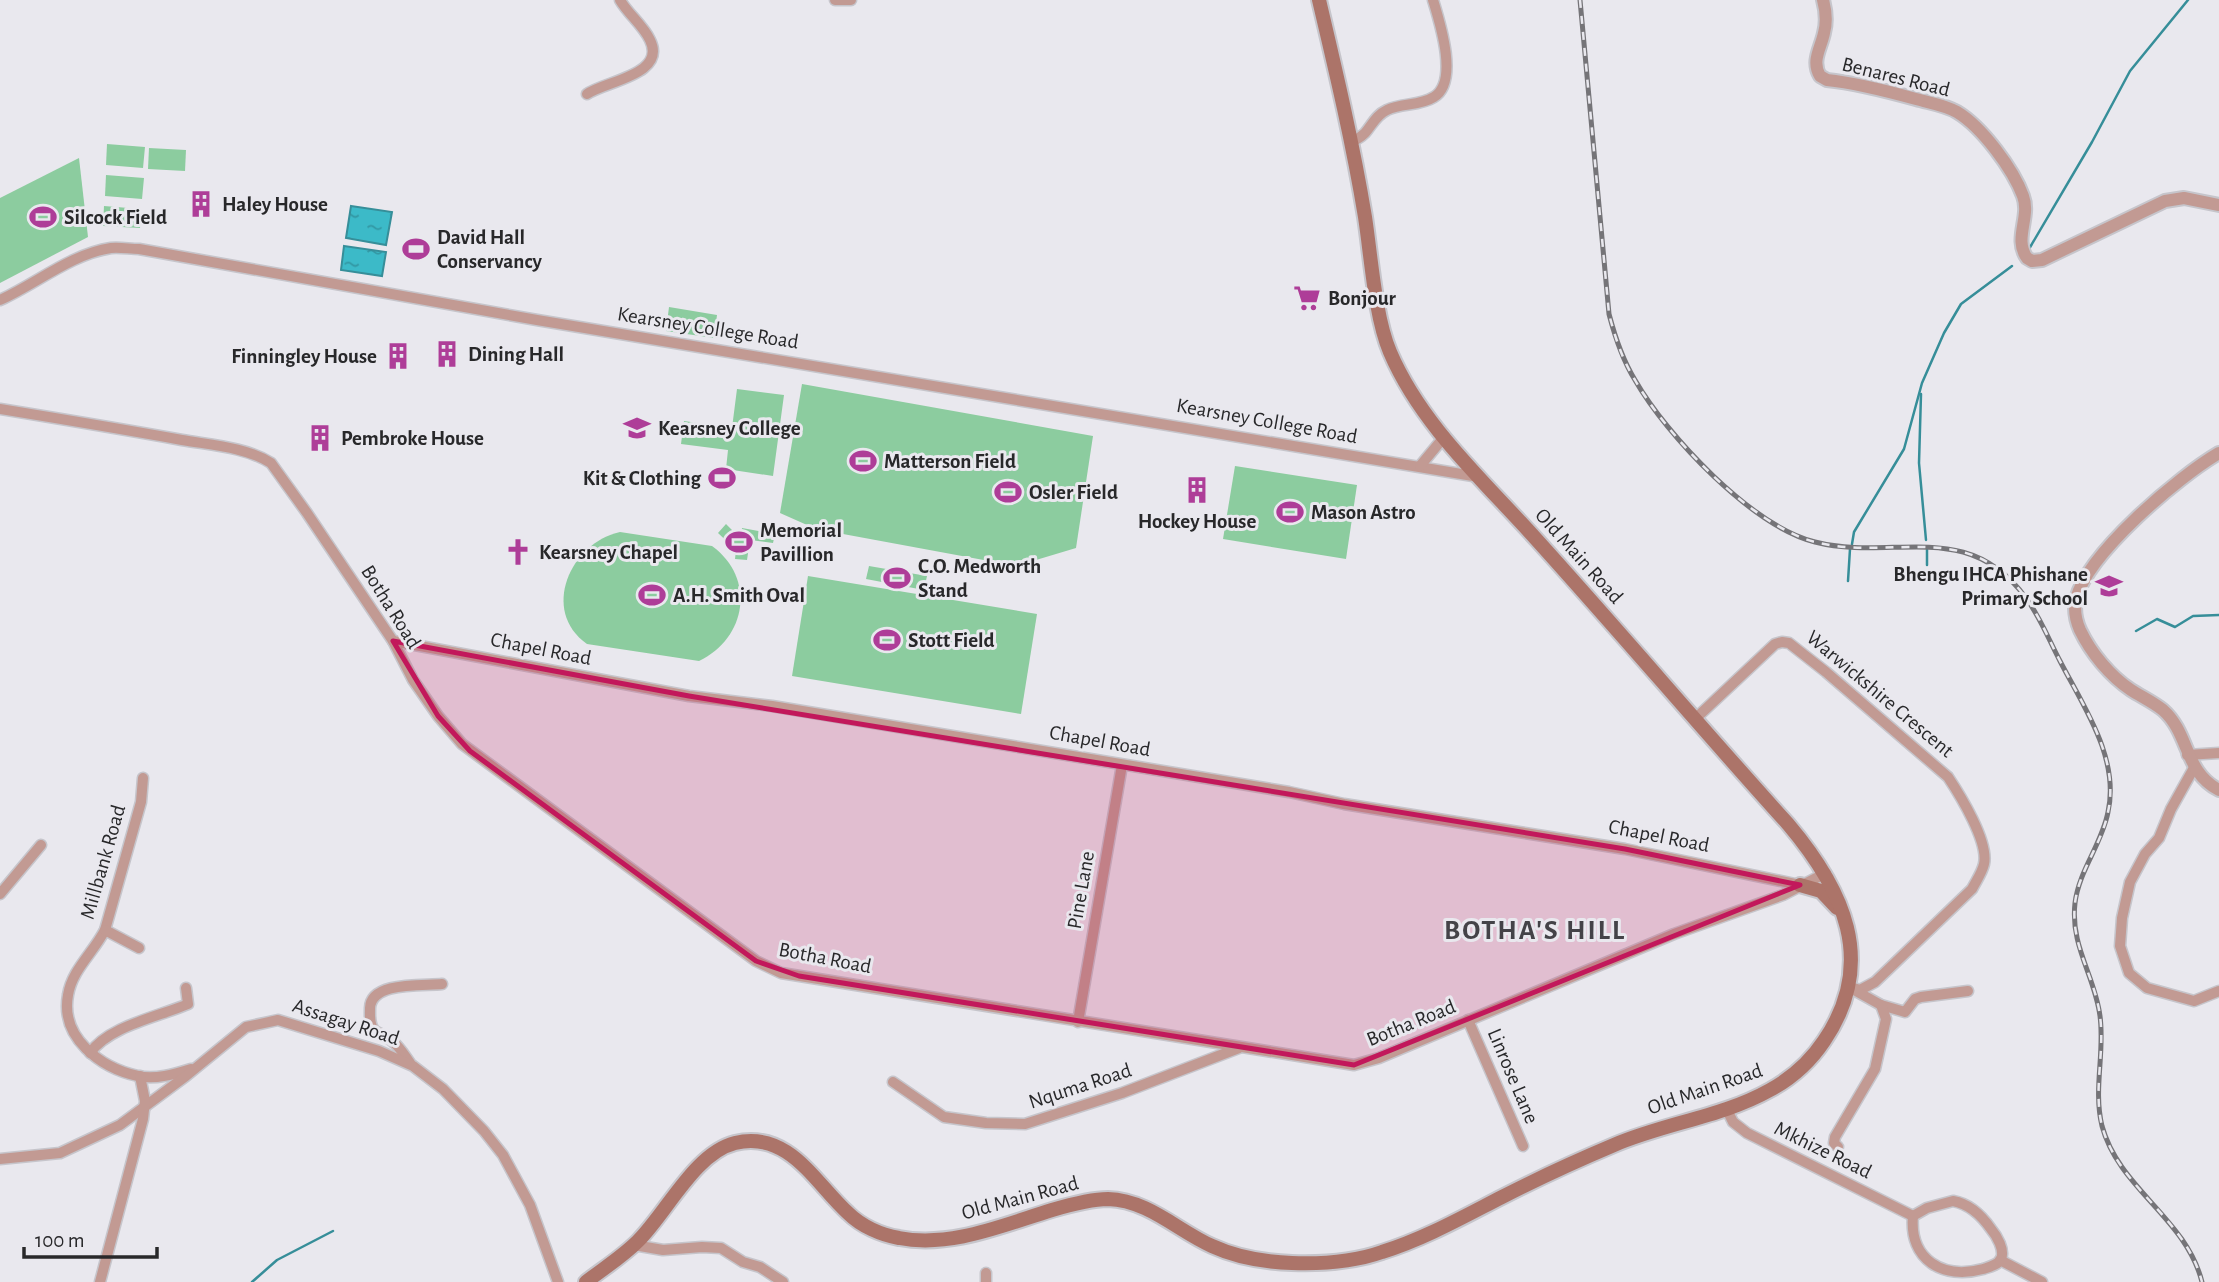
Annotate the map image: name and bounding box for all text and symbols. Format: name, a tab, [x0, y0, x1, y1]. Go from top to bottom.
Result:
street label: Benares Road	[1840, 53, 1952, 101]
building icon: Haley House	[186, 189, 216, 219]
place label: Haley House	[222, 194, 328, 215]
sports icon: Silcock Field	[28, 202, 58, 232]
place label: Silcock Field	[64, 207, 167, 228]
place label: David Hall Conservancy	[437, 227, 543, 272]
sports icon: David Hall Conservancy	[401, 234, 431, 264]
supermarket icon: Bonjour	[1292, 283, 1322, 313]
place label: Bonjour	[1328, 288, 1397, 309]
street label: Kearsney College Road	[616, 303, 800, 353]
building icon: Dining Hall	[432, 339, 462, 369]
building icon: Finningley House	[383, 341, 413, 371]
place label: Dining Hall	[468, 344, 564, 365]
place label: Finningley House	[231, 346, 377, 367]
street label: Kearsney College Road	[1175, 395, 1359, 447]
school or university icon: Kearsney College	[622, 413, 652, 443]
place label: Kearsney College	[658, 418, 801, 439]
building icon: Pembroke House	[305, 423, 335, 453]
place label: Pembroke House	[341, 428, 484, 449]
sports icon: Matterson Field	[848, 446, 878, 476]
place label: Matterson Field	[884, 451, 1016, 472]
sports icon: Kit & Clothing	[707, 463, 737, 493]
place label: Kit & Clothing	[583, 468, 701, 489]
building icon: Hockey House	[1182, 475, 1212, 505]
sports icon: Osler Field	[993, 477, 1023, 507]
place label: Osler Field	[1029, 482, 1118, 503]
sports icon: Mason Astro	[1275, 497, 1305, 527]
place label: Mason Astro	[1311, 502, 1416, 523]
street label: Old Main Road	[1531, 504, 1627, 608]
place label: Hockey House	[1138, 511, 1256, 532]
place label: Memorial Pavillion	[760, 520, 842, 565]
sports icon: Memorial Pavillion	[724, 527, 754, 557]
church icon: Kearsney Chapel	[503, 537, 533, 567]
place label: Kearsney Chapel	[539, 542, 678, 563]
place label: C.O. Medworth Stand	[918, 556, 1041, 601]
street label: Botha Road	[357, 562, 425, 652]
sports icon: C.O. Medworth Stand	[882, 563, 912, 593]
place label: Bhengu IHCA Phishane Primary School	[1893, 564, 2088, 609]
school or university icon: Bhengu IHCA Phishane Primary School	[2094, 571, 2124, 601]
sports icon: A.H. Smith Oval	[637, 580, 667, 610]
place label: A.H. Smith Oval	[673, 585, 805, 606]
sports icon: Stott Field	[872, 625, 902, 655]
street label: Warwickshire Crescent	[1802, 627, 1958, 762]
street label: Chapel Road	[489, 629, 593, 669]
place label: Stott Field	[908, 630, 995, 651]
street label: Chapel Road	[1048, 722, 1152, 760]
street label: Millbank Road	[77, 802, 129, 922]
street label: Chapel Road	[1607, 816, 1711, 856]
street label: Pine Lane	[1064, 849, 1098, 931]
district label: BOTHA'S HILL	[1444, 917, 1626, 945]
street label: Botha Road	[777, 939, 873, 977]
street label: Assagay Road	[290, 995, 402, 1049]
street label: Botha Road	[1364, 996, 1459, 1050]
street label: Linrose Lane	[1484, 1025, 1542, 1127]
street label: Nquma Road	[1026, 1059, 1134, 1112]
street label: Old Main Road	[1645, 1059, 1765, 1118]
street label: Mkhize Road	[1771, 1117, 1875, 1183]
street label: Old Main Road	[959, 1172, 1081, 1224]
scale bar	[24, 1216, 158, 1260]
text: 100 m	[35, 1230, 85, 1251]

